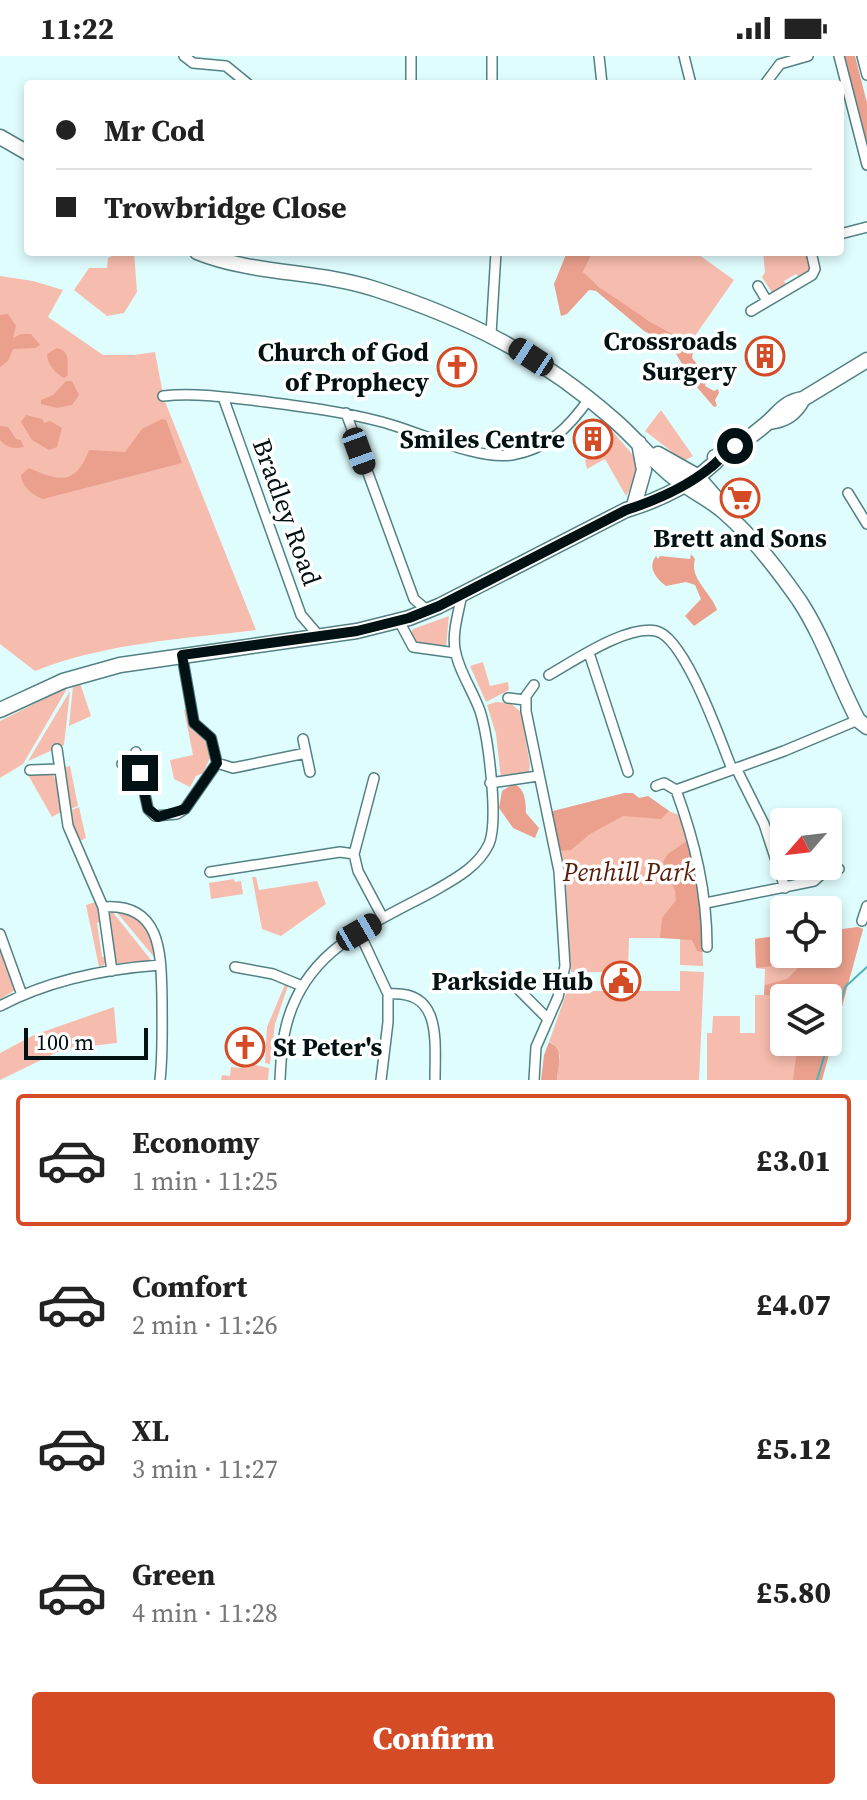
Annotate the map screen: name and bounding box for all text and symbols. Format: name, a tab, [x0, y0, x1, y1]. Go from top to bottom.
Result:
text: 11:22	[40, 8, 114, 49]
text: Mr Cod	[104, 110, 205, 151]
text: Trowbridge Close	[104, 187, 347, 228]
place label: Crossroads Surgery	[604, 323, 737, 389]
place label: Church of God of Prophecy	[258, 334, 429, 400]
car	[504, 334, 558, 380]
building icon: Crossroads Surgery	[744, 335, 786, 377]
church icon: Church of God of Prophecy	[436, 346, 478, 388]
building icon: Smiles Centre	[572, 418, 614, 460]
place label: Smiles Centre	[400, 421, 565, 457]
car	[340, 424, 378, 478]
route start	[717, 428, 753, 464]
street label: Bradley Road	[244, 433, 330, 591]
supermarket icon: Brett and Sons	[719, 477, 761, 519]
place label: Brett and Sons	[653, 520, 827, 556]
route end	[122, 755, 158, 791]
north arrow	[770, 808, 842, 880]
map controls	[770, 808, 842, 1056]
park label: Penhill Park	[562, 854, 696, 890]
button: locate	[770, 896, 842, 968]
car	[332, 910, 386, 954]
public building icon: Parkside Hub	[600, 960, 642, 1002]
place label: Parkside Hub	[432, 963, 593, 999]
button: layers	[770, 984, 842, 1056]
scale bar	[24, 1024, 148, 1060]
church icon: St Peter's	[224, 1026, 266, 1068]
text: 100 m	[36, 1027, 94, 1057]
place label: St Peter's	[273, 1029, 382, 1065]
text: Economy	[132, 1122, 260, 1163]
icon: car	[36, 1124, 108, 1196]
text: £3.01	[756, 1140, 831, 1181]
text: 1 min · 11:25	[132, 1163, 278, 1199]
text: Comfort	[132, 1266, 247, 1307]
icon: car	[36, 1268, 108, 1340]
text: £4.07	[756, 1284, 831, 1325]
text: 2 min · 11:26	[132, 1307, 278, 1343]
text: XL	[132, 1410, 169, 1451]
icon: car	[36, 1412, 108, 1484]
text: £5.12	[756, 1428, 831, 1469]
text: 3 min · 11:27	[132, 1451, 278, 1487]
text: Green	[132, 1554, 215, 1595]
icon: car	[36, 1556, 108, 1628]
text: £5.80	[756, 1572, 831, 1613]
text: 4 min · 11:28	[132, 1595, 278, 1631]
button: Confirm	[32, 1692, 835, 1784]

